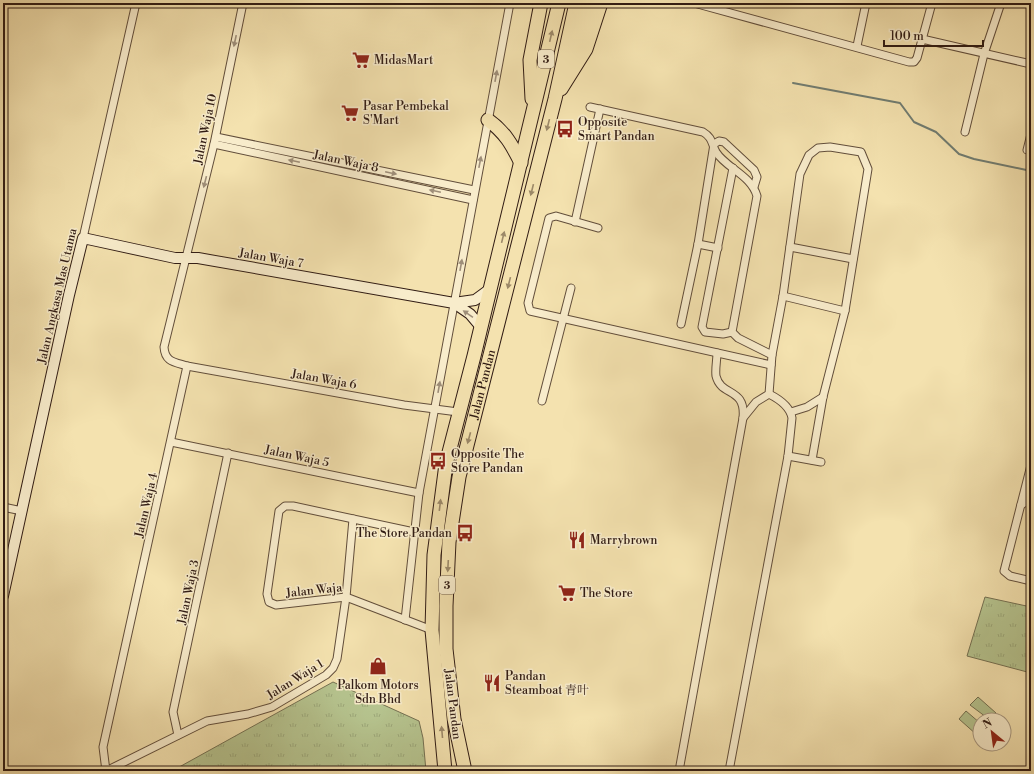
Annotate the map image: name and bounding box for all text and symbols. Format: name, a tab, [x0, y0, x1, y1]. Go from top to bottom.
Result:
scale bar	[884, 22, 983, 48]
text: 100 m	[890, 29, 924, 44]
one-way arrow	[548, 30, 554, 42]
one-way arrow	[232, 35, 238, 47]
supermarket icon: MidasMart	[351, 50, 371, 70]
road number: 3	[538, 50, 554, 68]
place label: MidasMart	[374, 53, 434, 68]
one-way arrow	[493, 70, 499, 83]
street label: Jalan Waja 10	[190, 92, 220, 167]
place label: Pasar Pembekal S'Mart	[363, 99, 449, 128]
supermarket icon: Pasar Pembekal S'Mart	[340, 103, 360, 123]
place label: Opposite Smart Pandan	[578, 115, 655, 144]
one-way arrow	[545, 119, 551, 132]
bus stop icon: Opposite Smart Pandan	[555, 119, 575, 139]
street label: Jalan Waja 8	[311, 147, 380, 176]
one-way arrow	[477, 155, 483, 168]
one-way arrow	[288, 158, 300, 164]
one-way arrow	[385, 171, 397, 177]
one-way arrow	[201, 176, 207, 188]
one-way arrow	[529, 184, 535, 196]
one-way arrow	[429, 188, 441, 194]
street label: Jalan Angkasa Mas Utama	[34, 226, 81, 366]
one-way arrow	[500, 231, 506, 244]
street label: Jalan Waja 7	[237, 245, 304, 272]
one-way arrow	[458, 259, 464, 271]
one-way arrow	[506, 277, 512, 289]
one-way arrow	[463, 310, 474, 318]
street label: Jalan Pandan	[467, 348, 499, 422]
street label: Jalan Waja 6	[289, 366, 358, 393]
one-way arrow	[436, 381, 442, 394]
one-way arrow	[466, 432, 472, 444]
street label: Jalan Waja 5	[262, 442, 331, 471]
place label: Opposite The Store Pandan	[451, 447, 524, 476]
bus stop icon: Opposite The Store Pandan	[428, 451, 448, 471]
street label: Jalan Waja 4	[132, 471, 161, 540]
one-way arrow	[437, 499, 443, 511]
bus stop icon: The Store Pandan	[455, 523, 475, 543]
place label: The Store Pandan	[356, 526, 452, 541]
restaurant icon: Marrybrown	[567, 530, 587, 550]
place label: Marrybrown	[590, 533, 657, 548]
street label: Jalan Waja 3	[174, 558, 203, 627]
one-way arrow	[444, 560, 451, 572]
road number: 3	[439, 576, 455, 594]
street label: Jalan Waja	[284, 580, 344, 601]
supermarket icon: The Store	[557, 583, 577, 603]
place label: The Store	[580, 586, 633, 601]
street label: Jalan Waja 1	[263, 656, 327, 703]
shop icon: Palkom Motors Sdn Bhd	[368, 656, 388, 676]
street label: Jalan Pandan	[441, 667, 464, 740]
place label: Pandan Steamboat 青叶	[505, 669, 589, 698]
restaurant icon: Pandan Steamboat 青叶	[482, 673, 502, 693]
place label: Palkom Motors Sdn Bhd	[337, 678, 419, 707]
north arrow	[972, 712, 1012, 752]
text: N	[980, 716, 995, 732]
one-way arrow	[438, 726, 445, 738]

